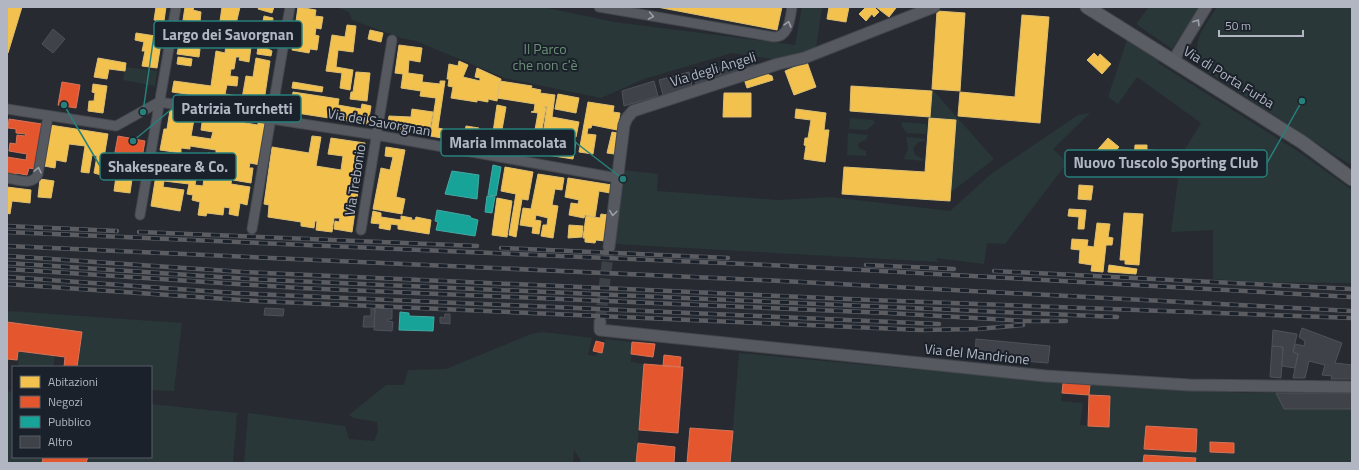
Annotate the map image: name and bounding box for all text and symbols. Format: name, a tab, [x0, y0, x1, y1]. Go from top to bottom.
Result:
one-way arrow	[648, 11, 654, 20]
scale bar	[1219, 12, 1303, 38]
text: 50 m	[1225, 16, 1251, 35]
one-way arrow	[1192, 19, 1200, 26]
one-way arrow	[783, 20, 792, 27]
callout: Largo dei Savorgnan	[154, 21, 302, 48]
text: Largo dei Savorgnan	[162, 23, 294, 46]
park label: Il Parco che non c'è	[512, 38, 578, 75]
street label: Via di Porta Furba	[1180, 40, 1279, 113]
street label: Via degli Angeli	[667, 45, 758, 92]
callout: Patrizia Turchetti	[173, 95, 301, 122]
text: Patrizia Turchetti	[181, 97, 293, 120]
street label: Via dei Savorgnan	[326, 102, 432, 141]
callout: Maria Immacolata	[441, 129, 575, 156]
text: Maria Immacolata	[449, 131, 567, 154]
street label: Via Trebonio	[339, 143, 371, 217]
callout: Nuovo Tuscolo Sporting Club	[1065, 150, 1267, 177]
text: Nuovo Tuscolo Sporting Club	[1073, 151, 1259, 174]
callout: Shakespeare & Co.	[100, 153, 236, 180]
text: Shakespeare & Co.	[108, 155, 228, 178]
one-way arrow	[34, 166, 42, 173]
one-way arrow	[609, 210, 618, 216]
street label: Via del Mandrione	[923, 338, 1031, 369]
legend	[12, 366, 152, 458]
text: Abitazioni	[48, 372, 98, 391]
text: Negozi	[48, 392, 83, 411]
text: Pubblico	[48, 412, 91, 431]
text: Altro	[48, 432, 73, 451]

